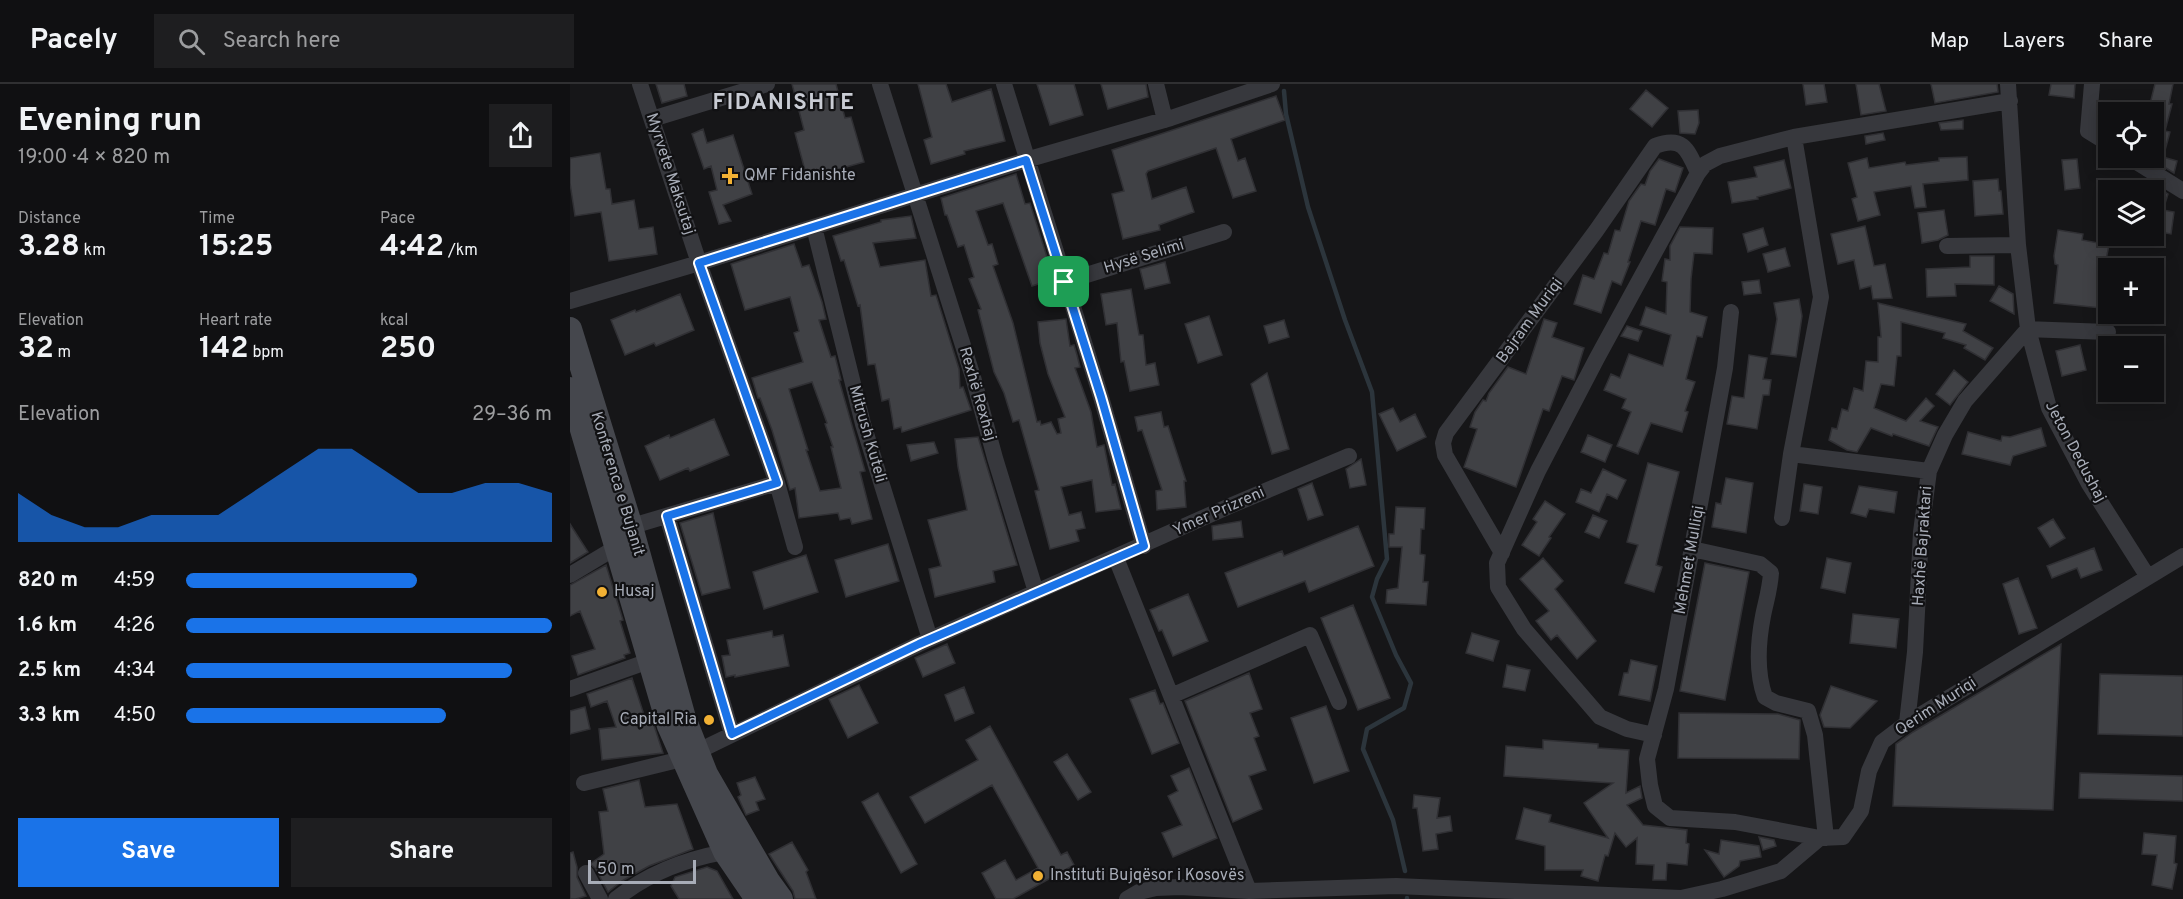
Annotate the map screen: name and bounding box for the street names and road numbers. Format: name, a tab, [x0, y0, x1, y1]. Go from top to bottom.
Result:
street label: Myrvete Maksutaj	[641, 111, 699, 237]
street label: Hysë Selimi	[1101, 235, 1187, 279]
street label: Bajram Muriqi	[1492, 274, 1568, 368]
street label: Rexhë Rexhaj	[954, 345, 1000, 443]
street label: Mitrush Kuteli	[844, 383, 890, 485]
street label: Jeton Dedushaj	[2040, 398, 2110, 506]
street label: Konferenca e Bujanit	[586, 409, 648, 559]
street label: Ymer Prizreni	[1170, 483, 1268, 541]
street label: Haxhë Bajraktari	[1909, 485, 1937, 607]
street label: Mehmet Mulliqi	[1671, 504, 1709, 616]
street label: Qerim Muriqi	[1892, 673, 1980, 741]

